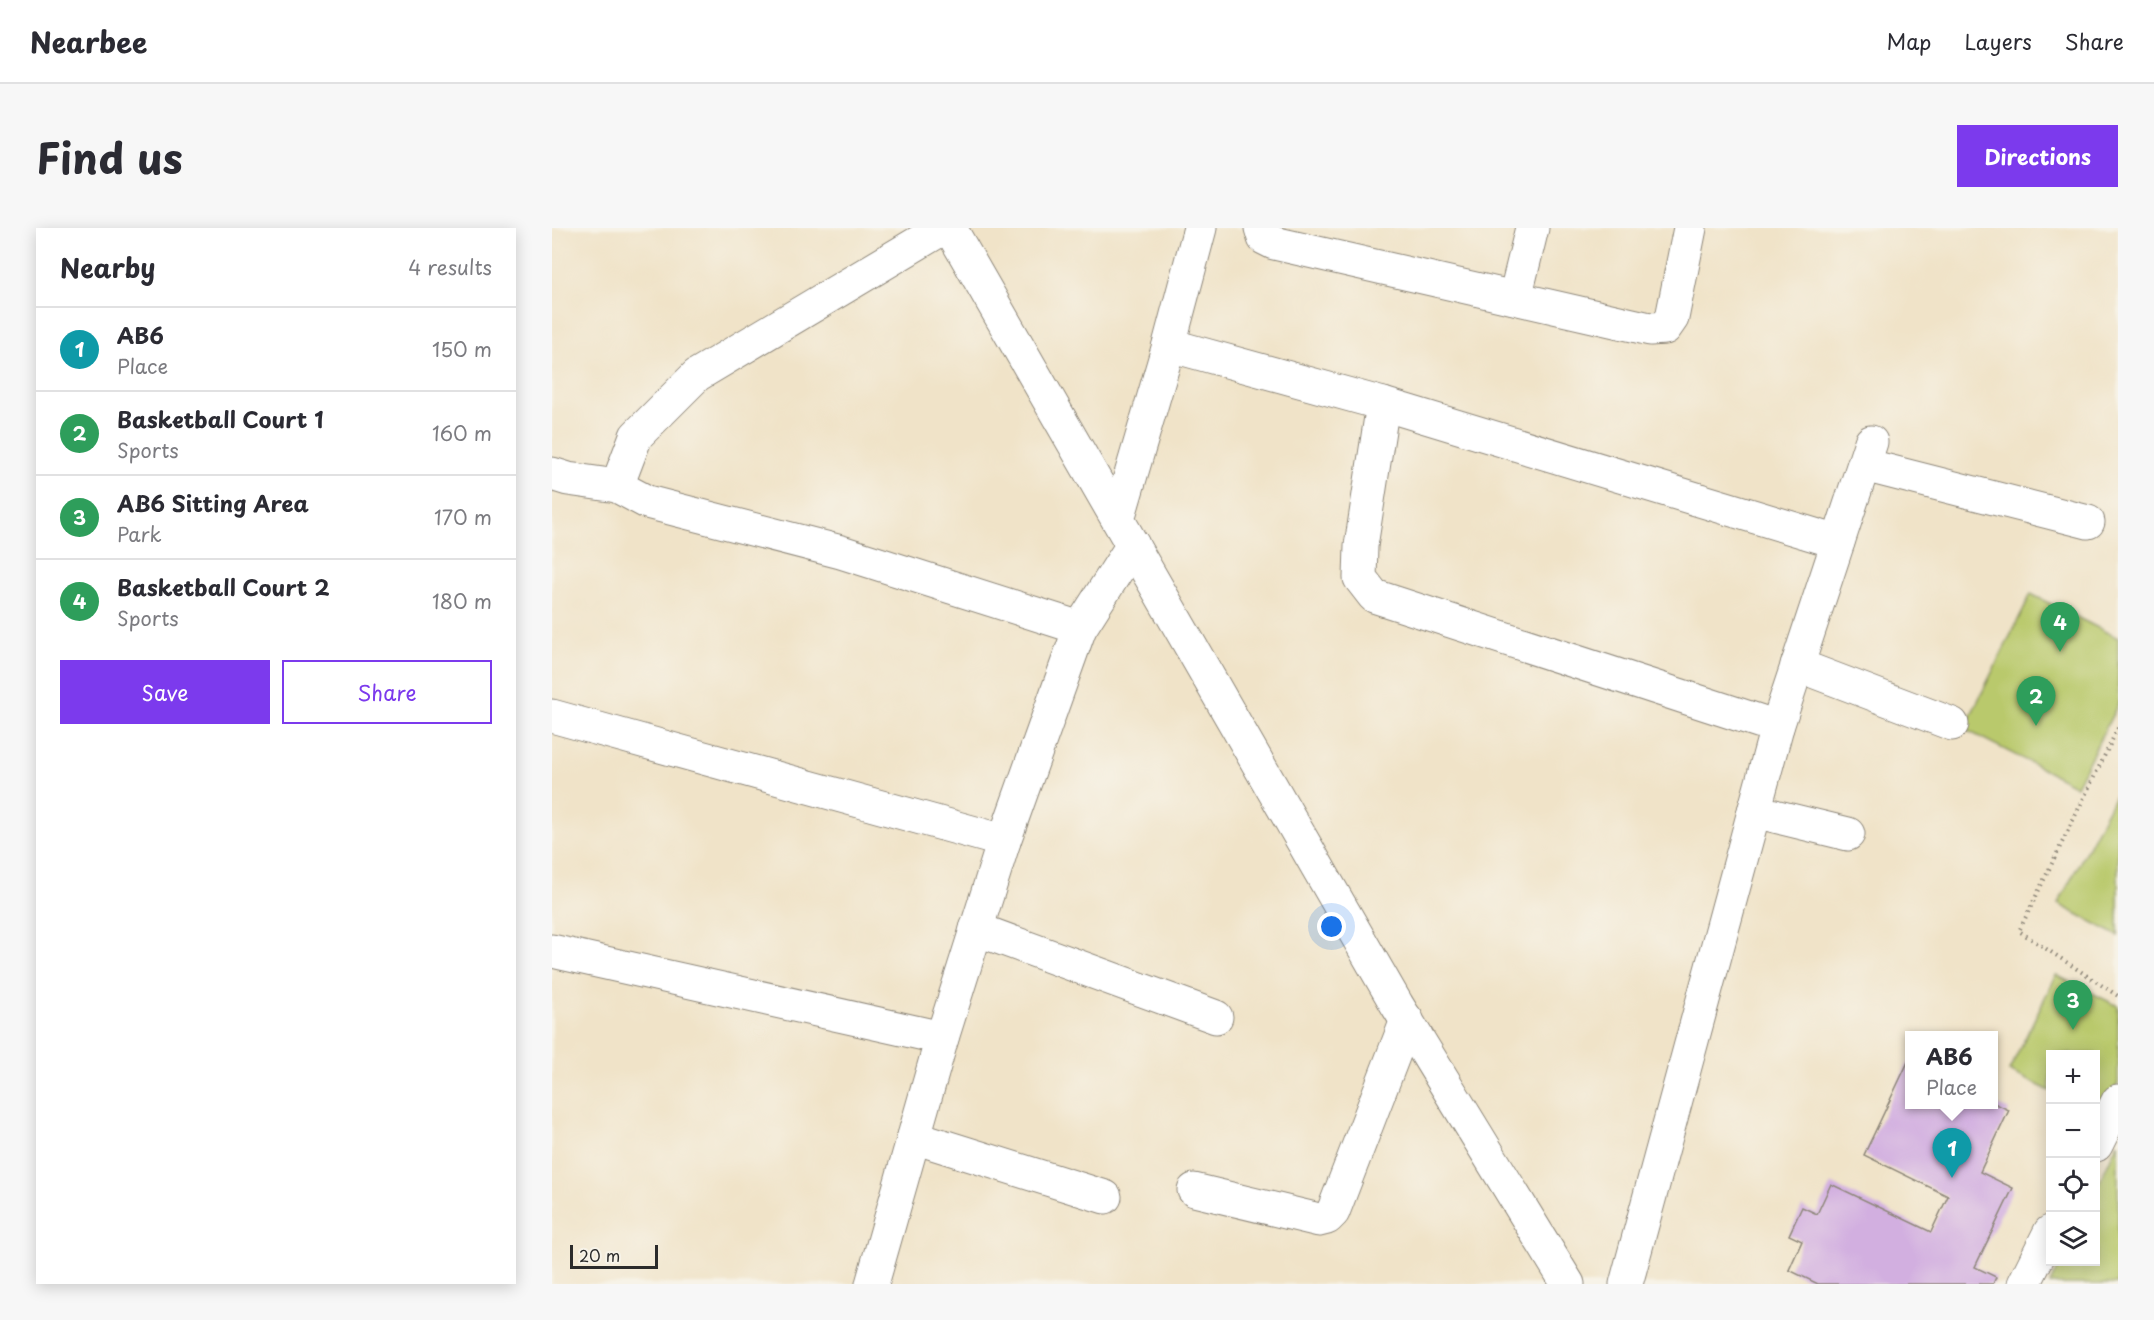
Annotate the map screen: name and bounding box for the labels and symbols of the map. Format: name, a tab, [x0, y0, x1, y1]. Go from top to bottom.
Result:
pin: 4	[2040, 602, 2080, 652]
pin: 2	[2016, 676, 2056, 726]
your location	[1317, 912, 1346, 941]
pin: 3	[2054, 980, 2092, 1030]
pin: 1	[1932, 1128, 1972, 1178]
scale bar	[570, 1242, 658, 1270]

